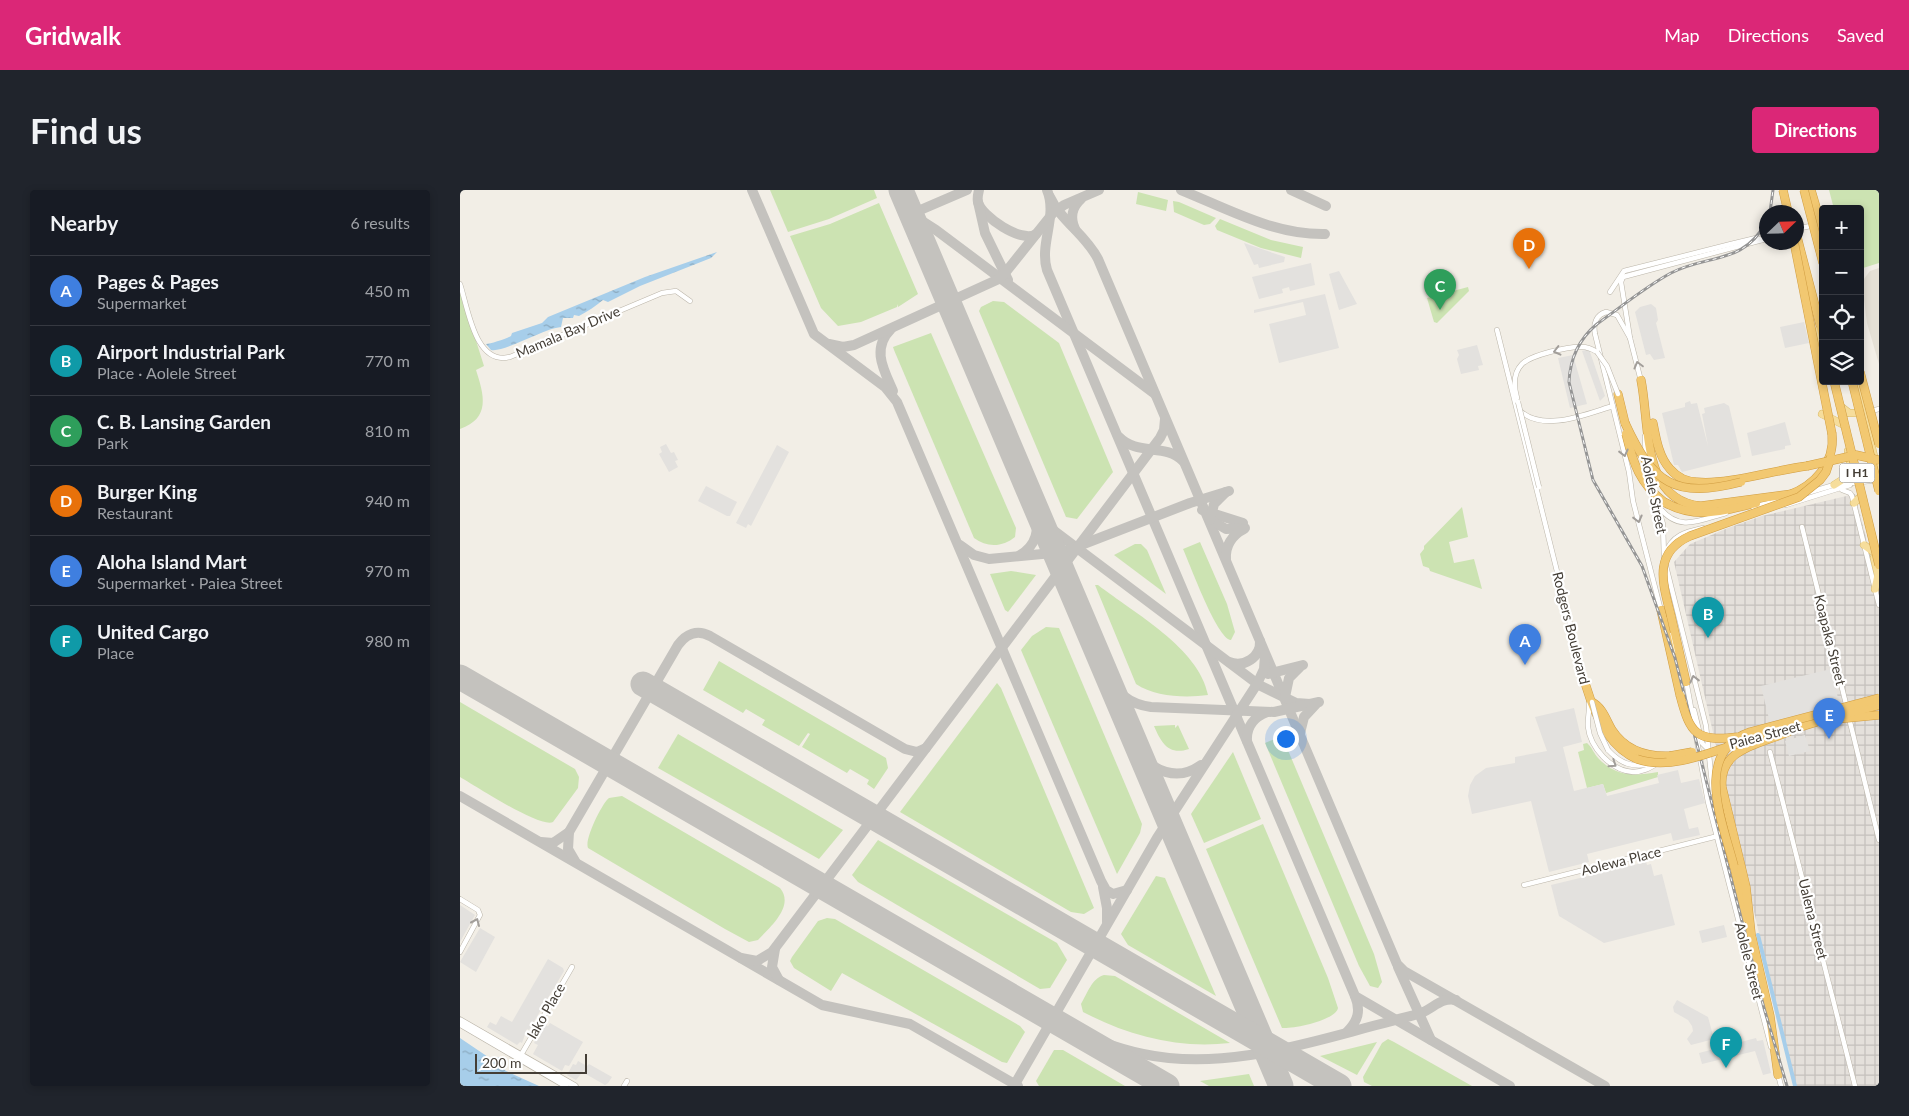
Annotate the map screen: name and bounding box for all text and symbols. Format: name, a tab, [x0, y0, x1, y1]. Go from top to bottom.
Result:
text: Gridwalk	[25, 21, 121, 50]
text: Map	[1664, 24, 1700, 46]
text: Directions	[1728, 24, 1809, 46]
text: Saved	[1837, 24, 1884, 46]
button: Directions	[1752, 107, 1879, 153]
text: Find us	[30, 109, 142, 151]
north arrow	[1759, 205, 1804, 250]
map controls	[1819, 205, 1864, 385]
button: +	[1819, 205, 1864, 250]
text: Nearby	[50, 210, 118, 235]
text: 6 results	[350, 213, 410, 232]
pin: D	[1513, 228, 1545, 269]
button: −	[1819, 250, 1864, 295]
pin: C	[1424, 269, 1456, 310]
text: Pages & Pages	[97, 270, 219, 293]
text: A	[60, 281, 72, 300]
text: 450 m	[365, 281, 410, 300]
text: Supermarket	[97, 293, 186, 312]
button: locate	[1819, 295, 1864, 340]
street label: Mamala Bay Drive	[513, 302, 623, 361]
text: Airport Industrial Park	[97, 340, 285, 363]
button: layers	[1819, 340, 1864, 385]
one-way arrow	[1553, 345, 1562, 356]
text: B	[61, 351, 71, 370]
text: 770 m	[365, 351, 410, 370]
one-way arrow	[1633, 362, 1643, 370]
text: Place · Aolele Street	[97, 363, 236, 382]
text: C. B. Lansing Garden	[97, 410, 271, 433]
text: C	[61, 421, 71, 440]
text: 810 m	[365, 421, 410, 440]
text: Park	[97, 433, 128, 452]
one-way arrow	[1618, 449, 1629, 458]
street label: Aolele Street	[1638, 454, 1671, 535]
road number: I H1	[1840, 464, 1874, 482]
text: Burger King	[97, 480, 197, 503]
text: D	[60, 491, 72, 510]
text: 940 m	[365, 491, 410, 510]
text: Restaurant	[97, 503, 173, 522]
one-way arrow	[1632, 514, 1643, 523]
text: Aloha Island Mart	[97, 550, 247, 573]
text: E	[61, 561, 71, 580]
text: 970 m	[365, 561, 410, 580]
street label: Rodgers Boulevard	[1549, 570, 1594, 686]
text: Supermarket · Paiea Street	[97, 573, 283, 592]
street label: Koapaka Street	[1811, 593, 1850, 687]
pin: B	[1692, 597, 1724, 638]
text: United Cargo	[97, 620, 209, 643]
pin: A	[1509, 624, 1541, 665]
text: F	[61, 631, 71, 650]
text: 980 m	[365, 631, 410, 650]
text: Place	[97, 643, 134, 662]
one-way arrow	[1689, 674, 1700, 683]
pin: E	[1813, 698, 1845, 739]
street label: Paiea Street	[1727, 717, 1802, 752]
your location	[1273, 726, 1299, 752]
one-way arrow	[1608, 758, 1617, 767]
street label: Aolewa Place	[1579, 842, 1663, 879]
street label: Ualena Street	[1795, 877, 1832, 961]
one-way arrow	[470, 918, 481, 927]
street label: Aolele Street	[1732, 920, 1767, 1001]
street label: Iako Place	[523, 980, 568, 1042]
pin: F	[1710, 1027, 1742, 1068]
scale bar	[475, 1051, 588, 1074]
text: 200 m	[482, 1054, 521, 1071]

